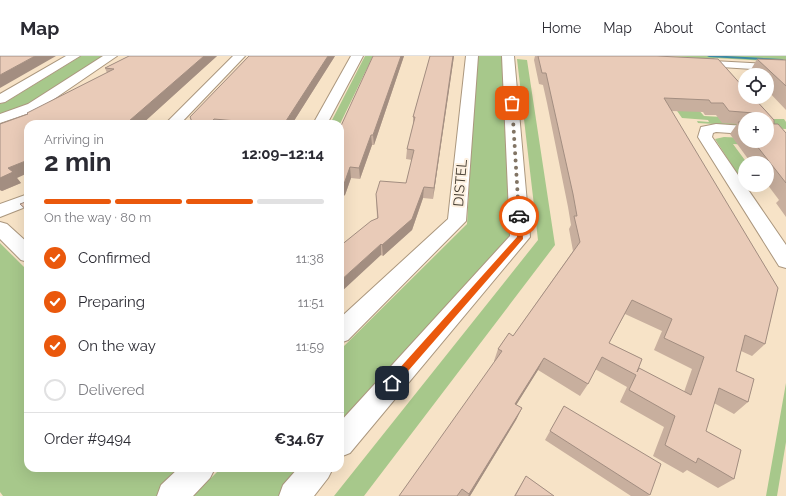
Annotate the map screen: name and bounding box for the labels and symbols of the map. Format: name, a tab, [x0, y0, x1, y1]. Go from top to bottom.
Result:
pin	[495, 86, 529, 120]
street label: DISTEL	[450, 159, 470, 207]
courier	[499, 196, 539, 236]
pin	[375, 366, 409, 400]

